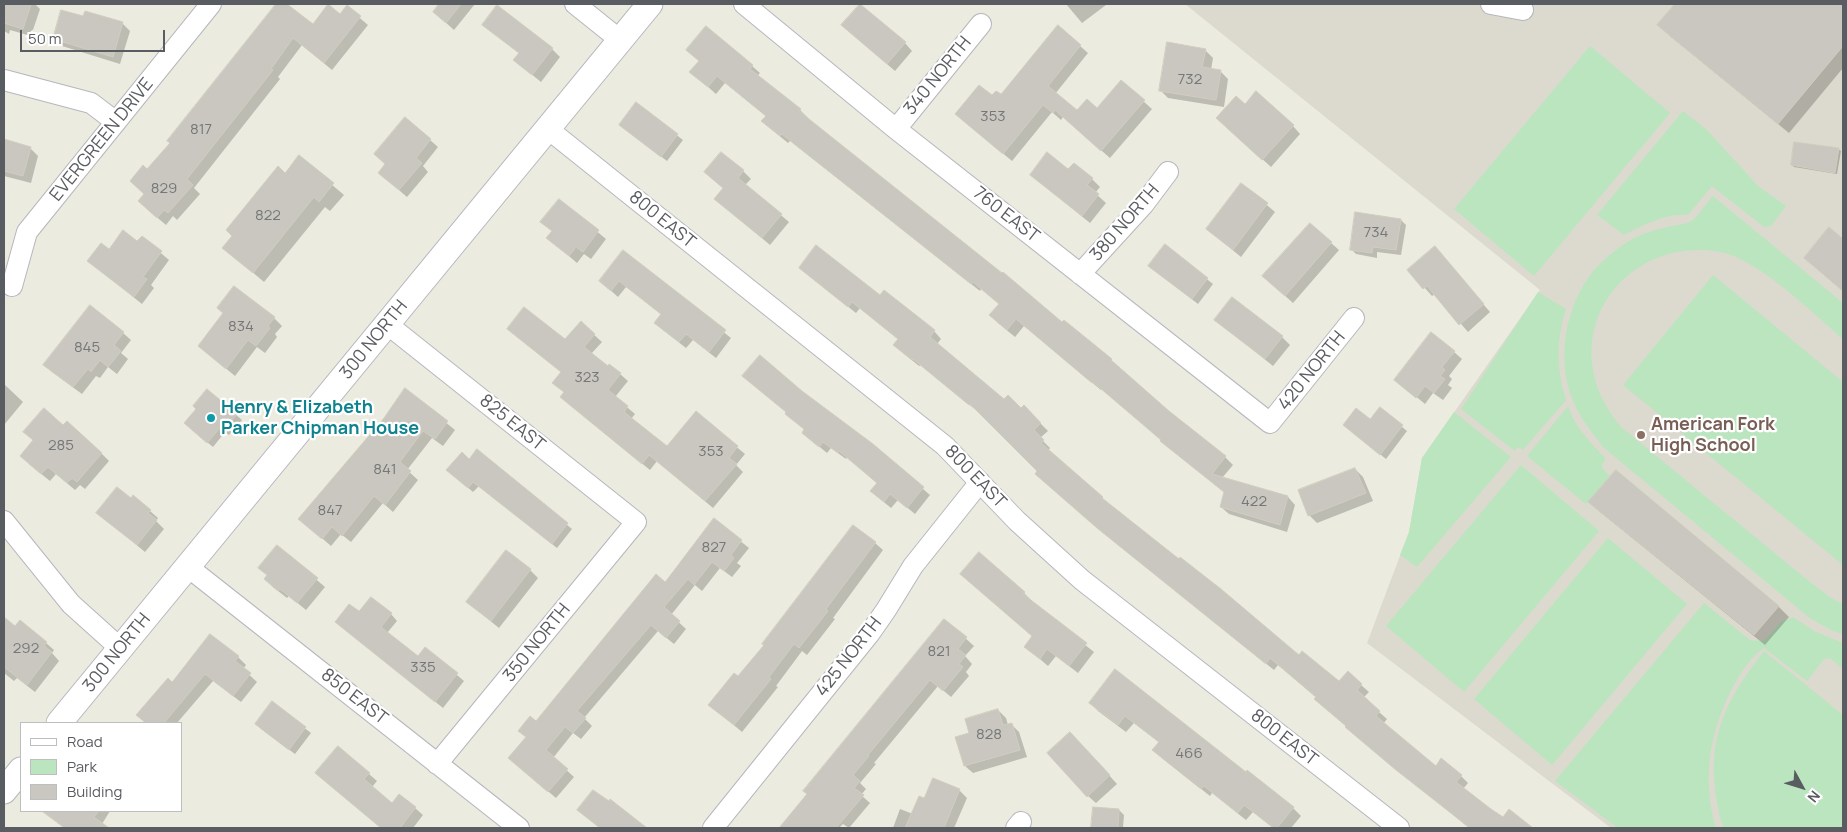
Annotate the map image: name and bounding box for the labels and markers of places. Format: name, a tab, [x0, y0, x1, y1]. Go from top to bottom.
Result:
place label: Henry & Elizabeth Parker Chipman House	[221, 397, 419, 439]
marker: Henry & Elizabeth Parker Chipman House	[205, 412, 217, 424]
place label: American Fork High School	[1651, 414, 1775, 456]
marker: American Fork High School	[1635, 429, 1647, 441]

